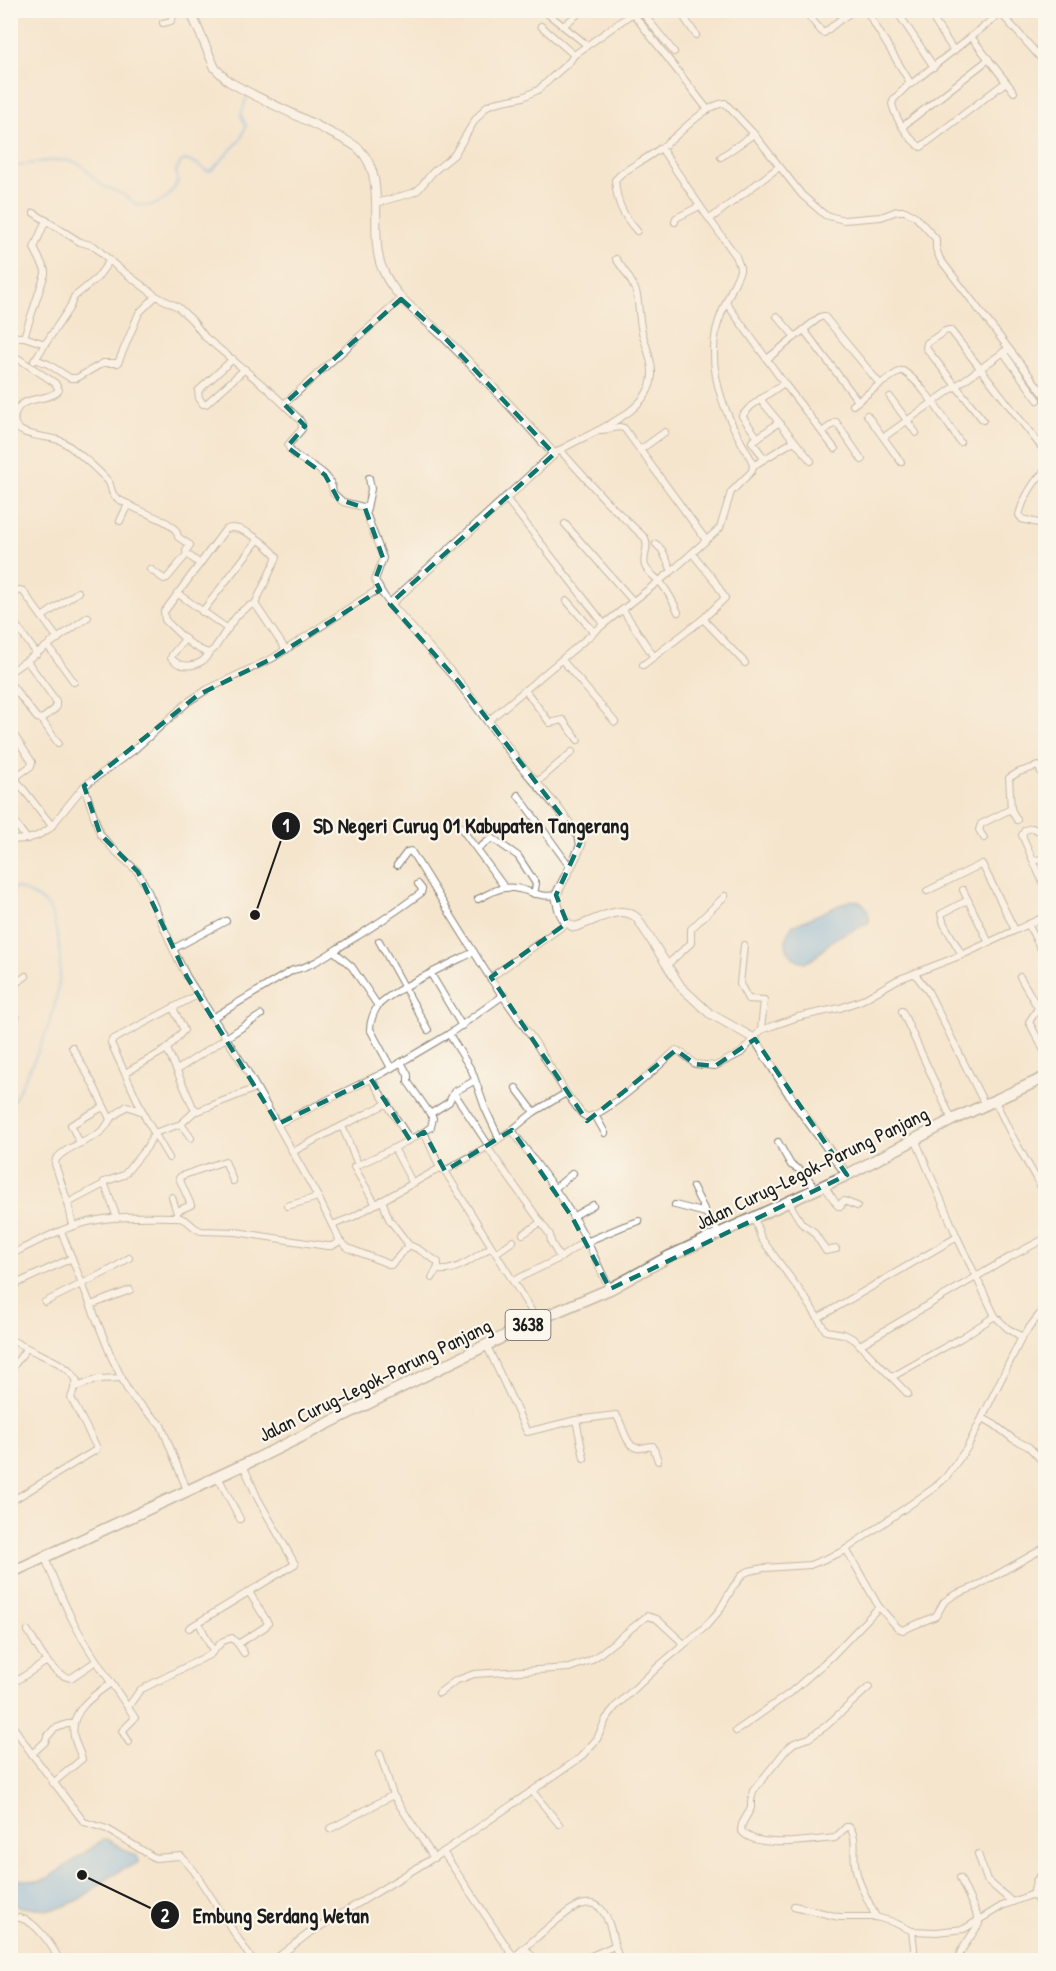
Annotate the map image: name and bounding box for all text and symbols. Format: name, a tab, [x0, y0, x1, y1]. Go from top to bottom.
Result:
callout: SD Negeri Curug 01 Kabupaten Tangerang	[271, 806, 641, 845]
text: SD Negeri Curug 01 Kabupaten Tangerang	[313, 811, 629, 841]
text: 1	[283, 813, 290, 838]
street label: Jalan Curug–Legok–Parung Panjang	[691, 1099, 933, 1236]
road number: 3638	[506, 1310, 550, 1340]
street label: Jalan Curug–Legok–Parung Panjang	[254, 1311, 496, 1448]
callout: Embung Serdang Wetan	[150, 1896, 381, 1935]
text: Embung Serdang Wetan	[193, 1901, 369, 1931]
text: 2	[161, 1903, 170, 1928]

